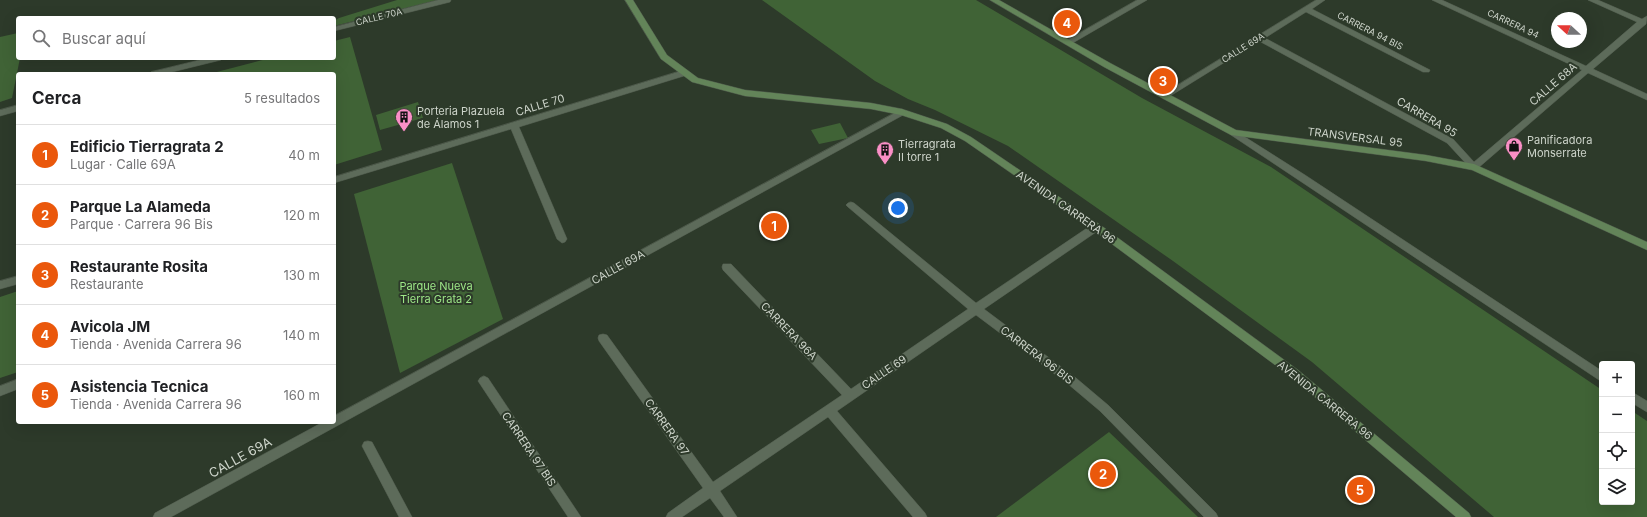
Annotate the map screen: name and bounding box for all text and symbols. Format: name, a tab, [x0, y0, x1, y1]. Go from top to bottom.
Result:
street label: CALLE 70A	[354, 5, 403, 28]
street label: CARRERA 94	[1486, 7, 1541, 40]
pin: 4	[1054, 8, 1080, 38]
street label: CARRERA 94 BIS	[1336, 9, 1405, 52]
north arrow	[1551, 12, 1587, 48]
search box	[16, 16, 336, 60]
icon: search	[30, 27, 52, 49]
text: Buscar aquí	[62, 29, 146, 48]
street label: CALLE 69A	[1219, 30, 1266, 65]
street label: CALLE 68A	[1526, 59, 1580, 109]
pin: 3	[1150, 66, 1176, 96]
text: Cerca	[32, 88, 81, 108]
text: 5 resultados	[244, 90, 320, 106]
street label: CALLE 70	[514, 91, 566, 119]
street label: CARRERA 95	[1394, 94, 1460, 140]
place label: Porteria Plazuela de Álamos 1	[417, 104, 505, 131]
building icon: Porteria Plazuela de Álamos 1	[394, 107, 414, 132]
street label: TRANSVERSAL 95	[1307, 124, 1404, 150]
place label: Panificadora Monserrate	[1527, 133, 1592, 160]
shop icon: Panificadora Monserrate	[1504, 136, 1524, 161]
text: Edificio Tierragrata 2	[70, 137, 224, 156]
place label: Tierragrata II torre 1	[898, 137, 956, 164]
building icon: Tierragrata II torre 1	[875, 140, 895, 165]
text: 1	[42, 147, 48, 163]
text: 40 m	[288, 147, 320, 163]
text: Lugar · Calle 69A	[70, 156, 176, 172]
street label: AVENIDA CARRERA 96	[1014, 167, 1119, 247]
text: Parque La Alameda	[70, 197, 211, 216]
your location	[888, 198, 908, 218]
text: 2	[41, 207, 49, 223]
text: 120 m	[284, 207, 320, 223]
pin: 1	[761, 211, 787, 241]
text: Parque · Carrera 96 Bis	[70, 216, 213, 232]
street label: CALLE 69A	[589, 246, 647, 287]
text: Restaurante Rosita	[70, 257, 208, 276]
text: 3	[41, 267, 49, 283]
text: 130 m	[283, 267, 320, 283]
text: Restaurante	[70, 276, 144, 292]
park label: Parque Nueva Tierra Grata 2	[399, 279, 473, 306]
street label: CARRERA 96A	[758, 299, 820, 363]
text: Avicola JM	[70, 317, 150, 336]
street label: CARRERA 96 BIS	[998, 323, 1076, 387]
text: 4	[41, 327, 49, 343]
text: 140 m	[283, 327, 320, 343]
text: Tienda · Avenida Carrera 96	[70, 336, 242, 352]
street label: CALLE 69	[859, 352, 909, 392]
street label: AVENIDA CARRERA 96	[1275, 357, 1375, 443]
map controls	[1599, 361, 1635, 505]
button: +	[1599, 361, 1635, 397]
text: Asistencia Tecnica	[70, 377, 208, 396]
text: 5	[41, 387, 49, 403]
text: 160 m	[283, 387, 320, 403]
text: Tienda · Avenida Carrera 96	[70, 396, 242, 412]
street label: CARRERA 97	[642, 396, 692, 458]
button: −	[1599, 397, 1635, 433]
street label: CARRERA 97 BIS	[499, 409, 559, 489]
street label: CALLE 69A	[206, 433, 274, 481]
button: locate	[1599, 433, 1635, 469]
pin: 2	[1090, 459, 1116, 489]
button: layers	[1599, 469, 1635, 505]
pin: 5	[1347, 475, 1373, 505]

